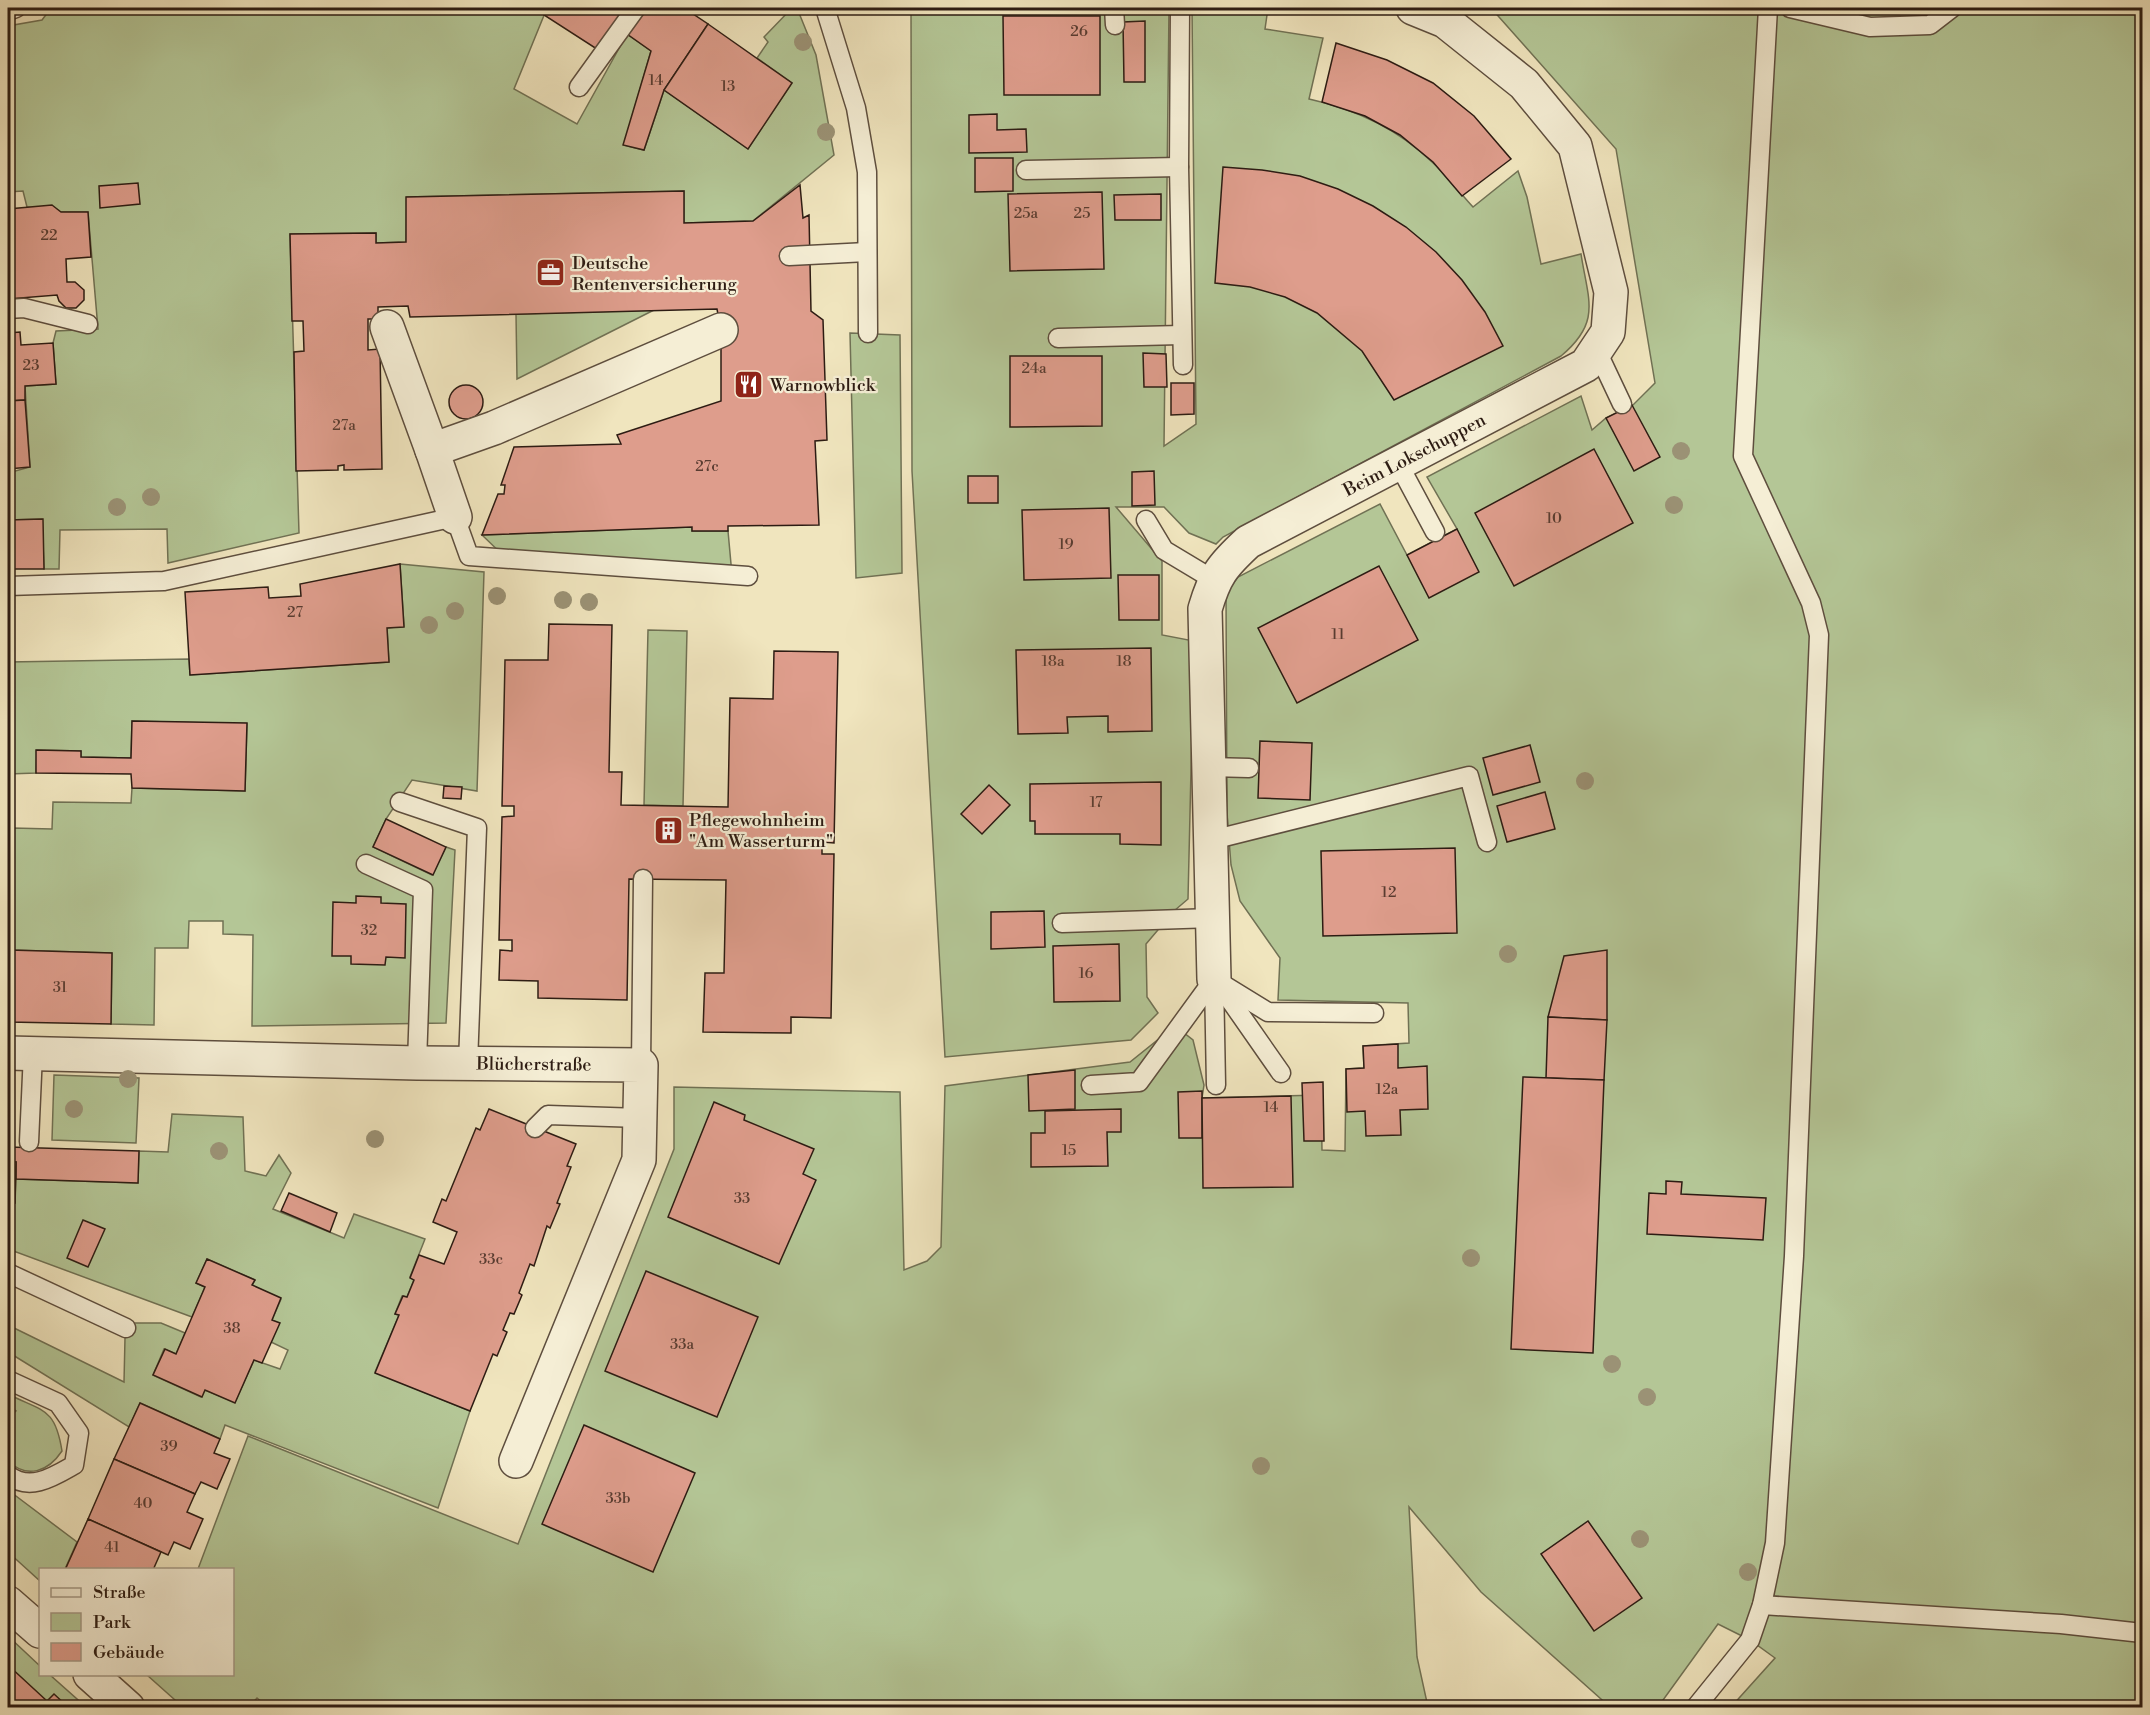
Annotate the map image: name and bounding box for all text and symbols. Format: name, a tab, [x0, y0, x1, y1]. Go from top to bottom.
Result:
house number: 26	[1070, 22, 1088, 41]
house number: 14	[649, 71, 663, 90]
house number: 13	[721, 77, 735, 96]
house number: 25a	[1014, 204, 1039, 223]
house number: 25	[1074, 204, 1090, 223]
house number: 22	[40, 226, 58, 245]
place label: Deutsche Rentenversicherung	[572, 252, 737, 296]
office icon: Deutsche Rentenversicherung	[535, 257, 567, 289]
house number: 23	[23, 356, 39, 375]
house number: 24a	[1021, 359, 1047, 378]
restaurant icon: Warnowblick	[733, 369, 765, 401]
place label: Warnowblick	[769, 374, 877, 397]
street label: Beim Lokschuppen	[1338, 408, 1490, 502]
house number: 27a	[332, 416, 356, 435]
house number: 27c	[695, 457, 719, 476]
house number: 10	[1546, 509, 1562, 528]
house number: 19	[1058, 535, 1074, 554]
house number: 27	[287, 603, 303, 622]
house number: 11	[1331, 625, 1345, 644]
house number: 18a	[1042, 652, 1065, 671]
house number: 18	[1116, 652, 1132, 671]
house number: 17	[1089, 793, 1103, 812]
place label: Pflegewohnheim "Am Wasserturm"	[689, 809, 833, 853]
building icon: Pflegewohnheim "Am Wasserturm"	[652, 814, 684, 846]
house number: 12	[1381, 883, 1397, 902]
house number: 32	[361, 921, 377, 940]
house number: 16	[1078, 964, 1094, 983]
house number: 31	[53, 978, 68, 997]
street label: Blücherstraße	[475, 1052, 592, 1076]
house number: 12a	[1376, 1080, 1399, 1099]
house number: 14	[1264, 1098, 1278, 1117]
house number: 15	[1062, 1141, 1076, 1160]
house number: 33	[734, 1189, 750, 1208]
house number: 33c	[479, 1250, 503, 1269]
house number: 38	[223, 1319, 241, 1338]
house number: 33a	[670, 1335, 694, 1354]
house number: 39	[160, 1437, 178, 1456]
house number: 33b	[605, 1489, 631, 1508]
house number: 40	[134, 1494, 152, 1513]
house number: 41	[104, 1538, 120, 1557]
legend	[39, 1568, 234, 1676]
text: Straße	[93, 1581, 146, 1604]
text: Park	[93, 1611, 132, 1634]
text: Gebäude	[93, 1641, 164, 1664]

